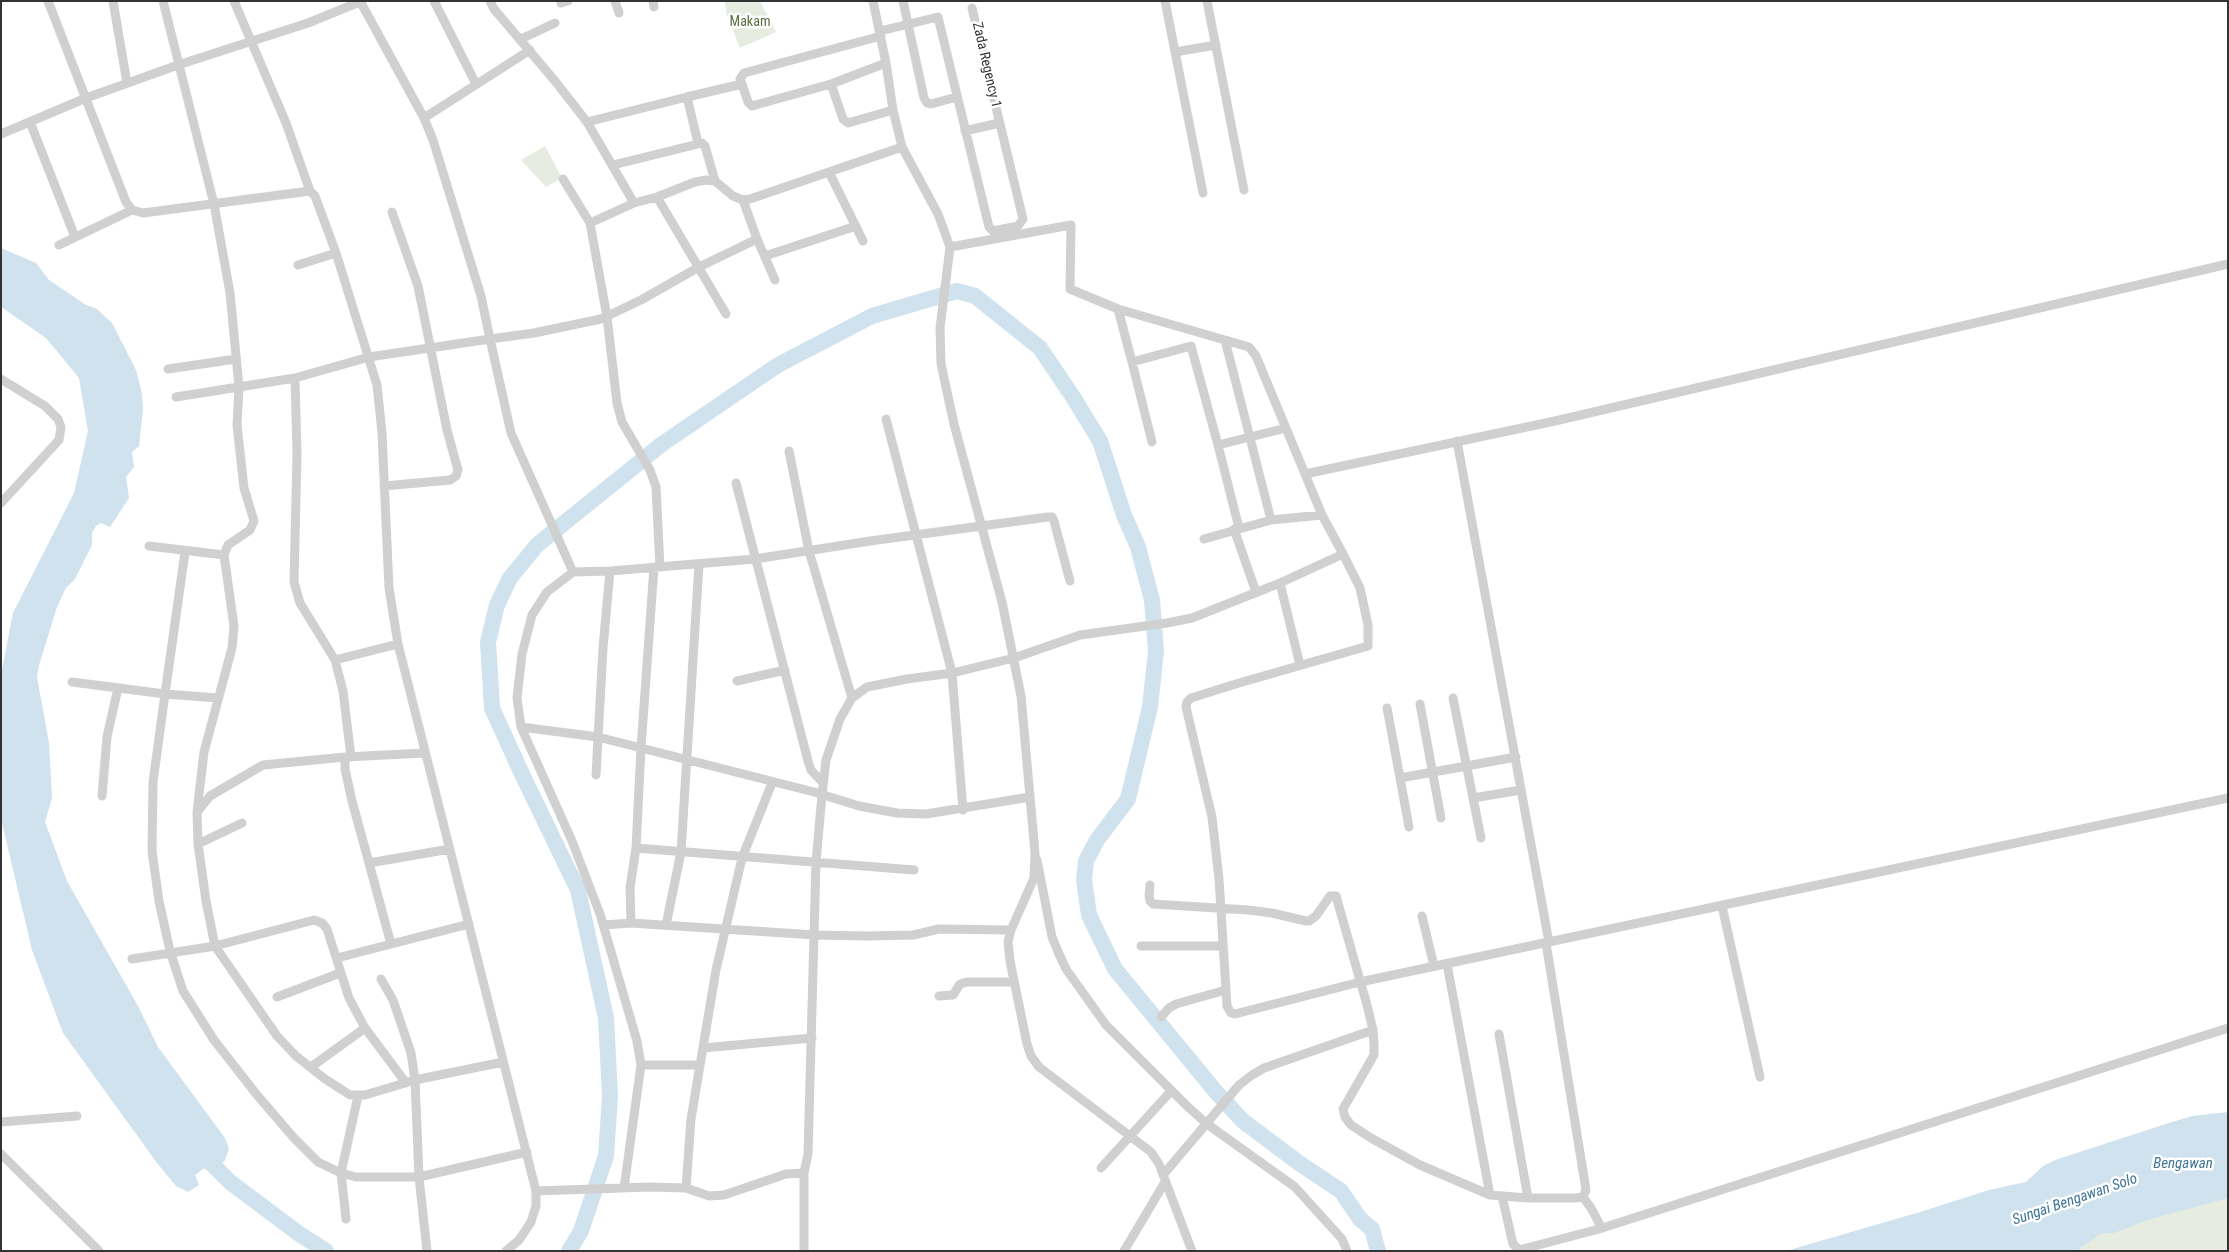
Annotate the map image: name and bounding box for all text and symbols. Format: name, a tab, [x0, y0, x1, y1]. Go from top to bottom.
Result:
park label: Makam	[730, 14, 770, 30]
street label: Zada Regency 1	[968, 20, 1004, 110]
water label: Bengawan	[2153, 1155, 2213, 1173]
water label: Sungai Bengawan Solo	[2010, 1170, 2140, 1230]

